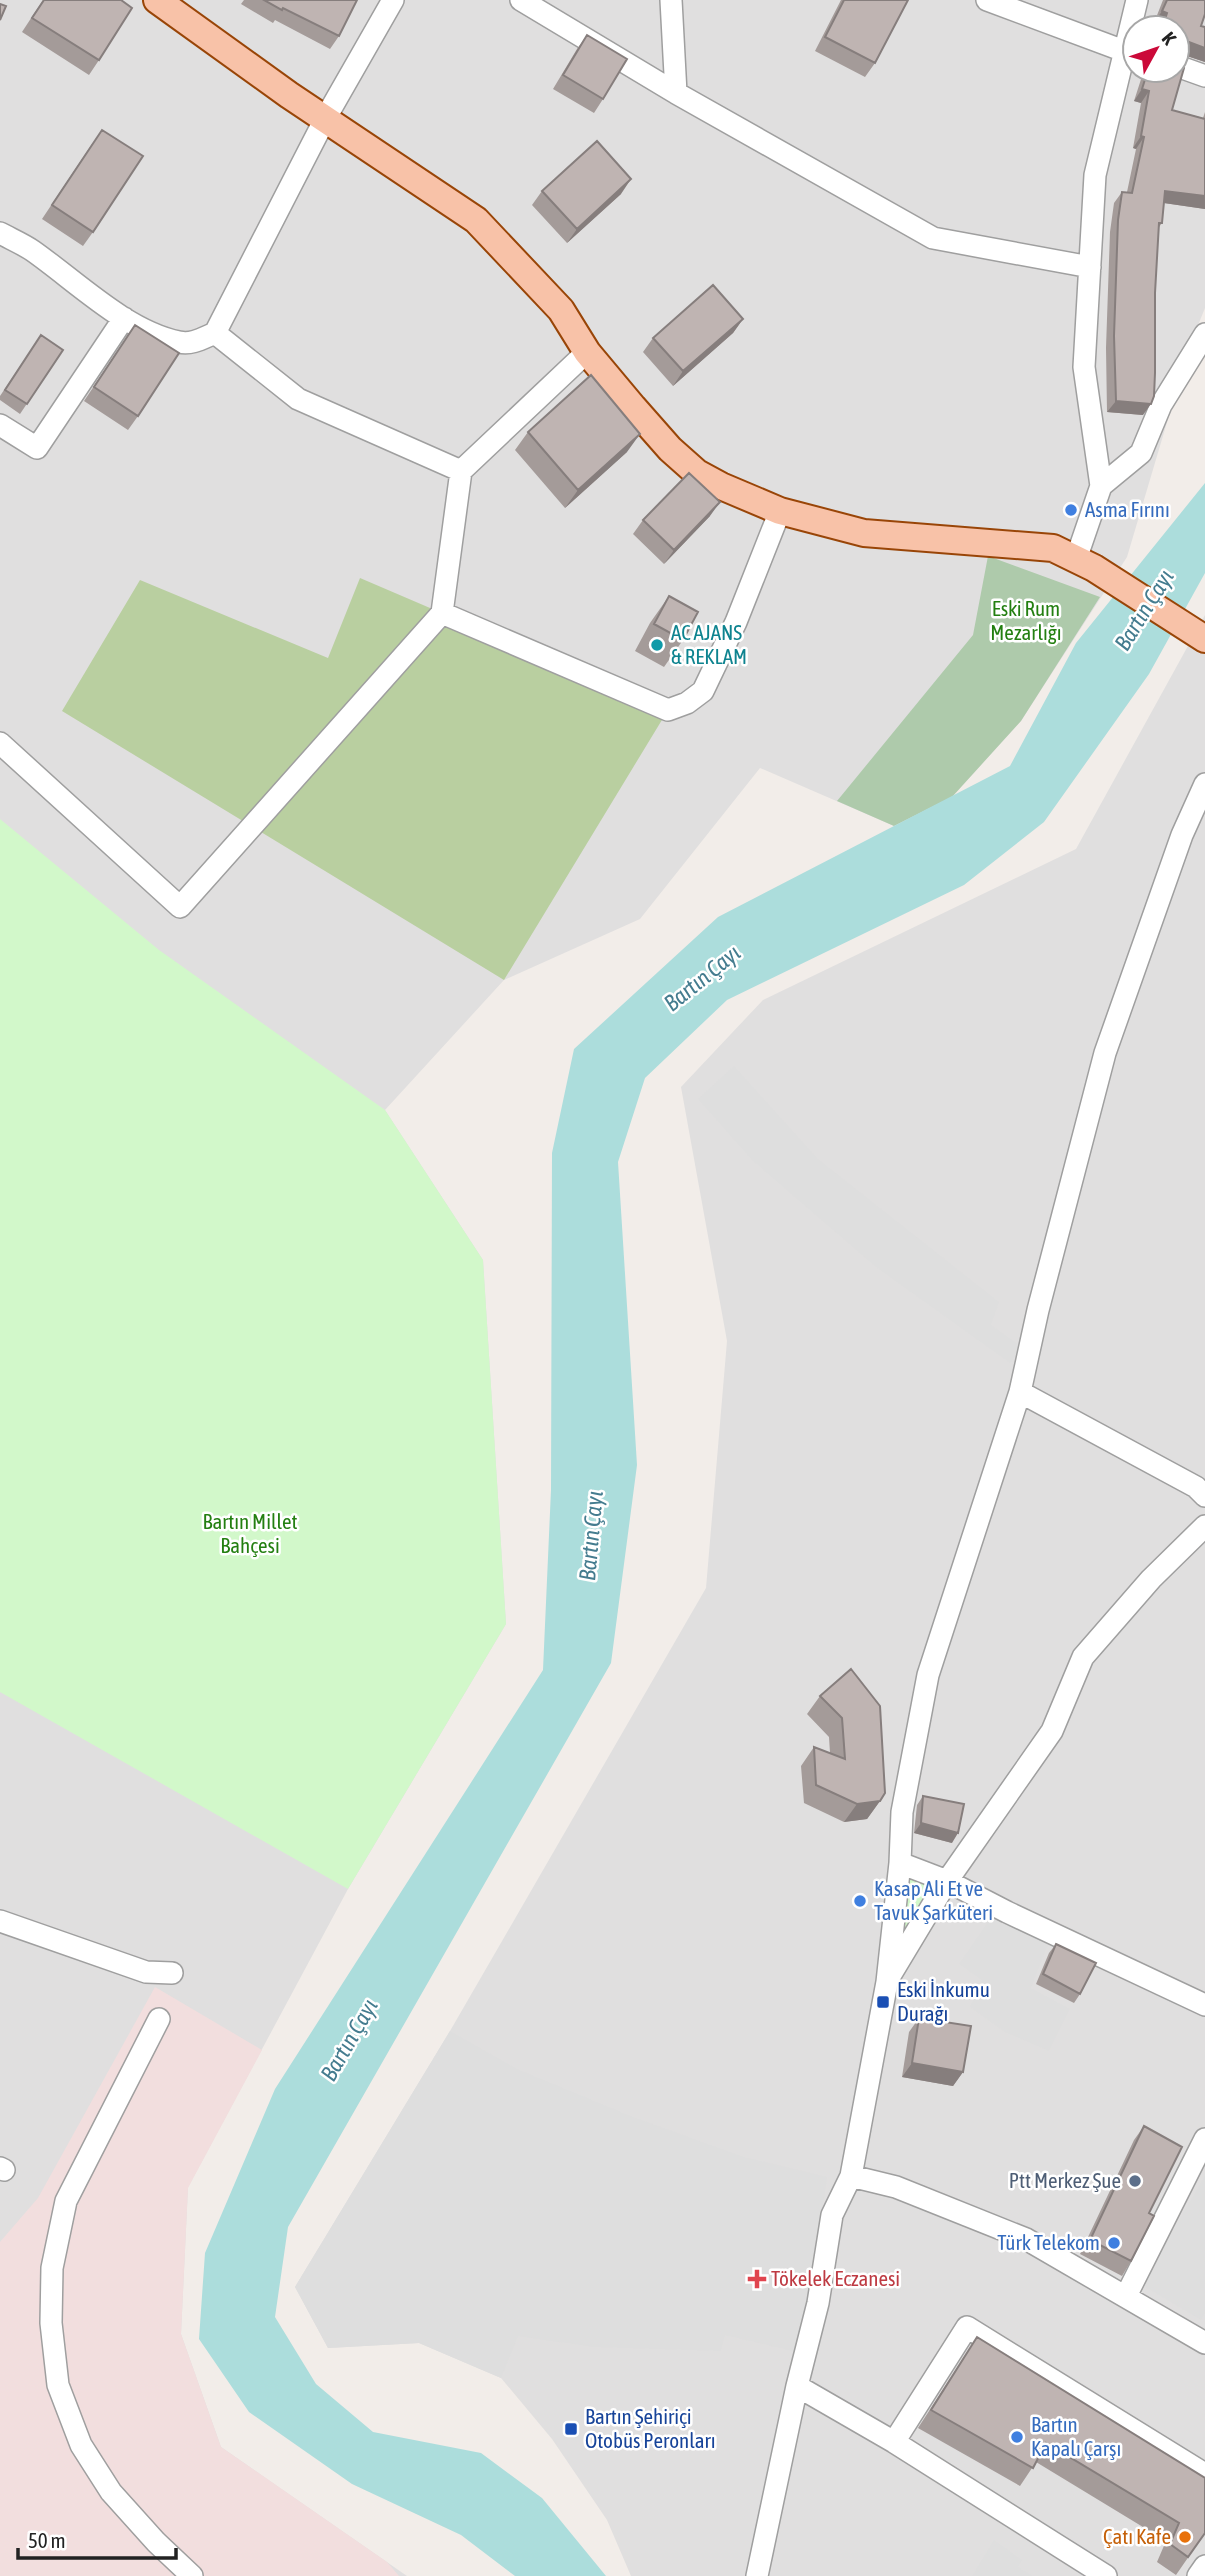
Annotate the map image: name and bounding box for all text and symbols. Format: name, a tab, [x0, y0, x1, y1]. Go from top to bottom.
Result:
north arrow	[1121, 14, 1191, 84]
text: K	[1158, 27, 1181, 49]
place label: Asma Fırını	[1085, 497, 1170, 521]
marker: Asma Fırını	[1063, 502, 1079, 518]
water label: Bartın Çayı	[1109, 565, 1179, 655]
park label: Eski Rum Mezarlığı	[990, 596, 1062, 644]
place label: AC AJANS & REKLAM	[671, 620, 747, 668]
marker: AC AJANS & REKLAM	[649, 637, 665, 653]
water label: Bartın Çayı	[659, 940, 745, 1016]
water label: Bartın Çayı	[574, 1490, 608, 1582]
park label: Bartın Millet Bahçesi	[202, 1509, 298, 1557]
place label: Kasap Ali Et ve Tavuk Şarküteri	[874, 1876, 993, 1924]
marker: Kasap Ali Et ve Tavuk Şarküteri	[852, 1893, 868, 1909]
place label: Eski İnkumu Durağı	[897, 1977, 990, 2025]
water label: Bartın Çayı	[315, 1994, 383, 2086]
marker: Eski İnkumu Durağı	[875, 1994, 891, 2010]
place label: Ptt Merkez Şue	[1009, 2168, 1121, 2192]
marker: Ptt Merkez Şue	[1127, 2173, 1143, 2189]
place label: Türk Telekom	[997, 2230, 1100, 2254]
marker: Türk Telekom	[1106, 2235, 1122, 2251]
place label: Tökelek Eczanesi	[771, 2266, 900, 2290]
marker: Tökelek Eczanesi	[749, 2271, 765, 2287]
place label: Bartın Şehiriçi Otobüs Peronları	[585, 2404, 716, 2452]
place label: Bartın Kapalı Çarşı	[1031, 2412, 1121, 2460]
marker: Bartın Şehiriçi Otobüs Peronları	[563, 2421, 579, 2437]
marker: Bartın Kapalı Çarşı	[1009, 2429, 1025, 2445]
scale bar	[18, 2516, 175, 2560]
place label: Çatı Kafe	[1103, 2524, 1171, 2548]
text: 50 m	[28, 2528, 66, 2552]
marker: Çatı Kafe	[1177, 2529, 1193, 2545]

